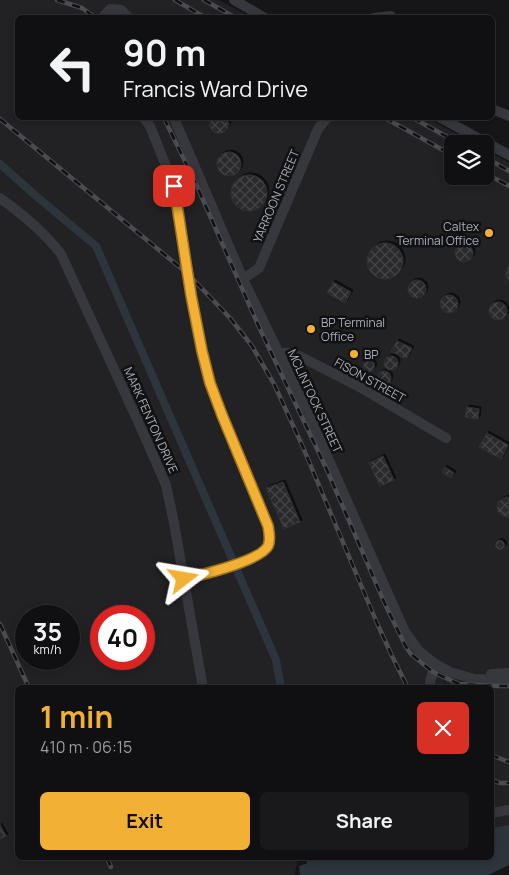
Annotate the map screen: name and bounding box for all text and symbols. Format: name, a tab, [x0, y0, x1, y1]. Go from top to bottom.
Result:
text: 90 m	[123, 29, 206, 77]
icon: left	[40, 35, 105, 100]
text: Francis Ward Drive	[123, 74, 308, 104]
map controls	[444, 135, 494, 185]
button: layers	[444, 135, 494, 185]
street label: YARROON STREET	[249, 146, 304, 245]
pin	[153, 165, 195, 207]
icon: arrive	[160, 172, 188, 200]
place label: Caltex Terminal Office	[396, 218, 480, 249]
marker: Caltex Terminal Office	[483, 227, 495, 239]
place label: BP Terminal Office	[321, 314, 385, 345]
marker: BP Terminal Office	[305, 323, 317, 335]
street label: MCLINTOCK STREET	[284, 346, 347, 456]
place label: BP	[364, 346, 379, 363]
marker: BP	[348, 348, 360, 360]
street label: FISON STREET	[332, 354, 409, 407]
street label: MARK FENTON DRIVE	[120, 364, 182, 476]
position arrow	[157, 552, 209, 604]
speed limit sign: 40	[90, 605, 155, 670]
text: 35	[33, 614, 62, 649]
text: km/h	[34, 641, 61, 658]
text: 1 min	[40, 696, 113, 737]
button: close	[417, 702, 469, 754]
text: 410 m · 06:15	[40, 736, 132, 758]
button: Exit	[40, 792, 250, 850]
button: Share	[260, 792, 469, 850]

